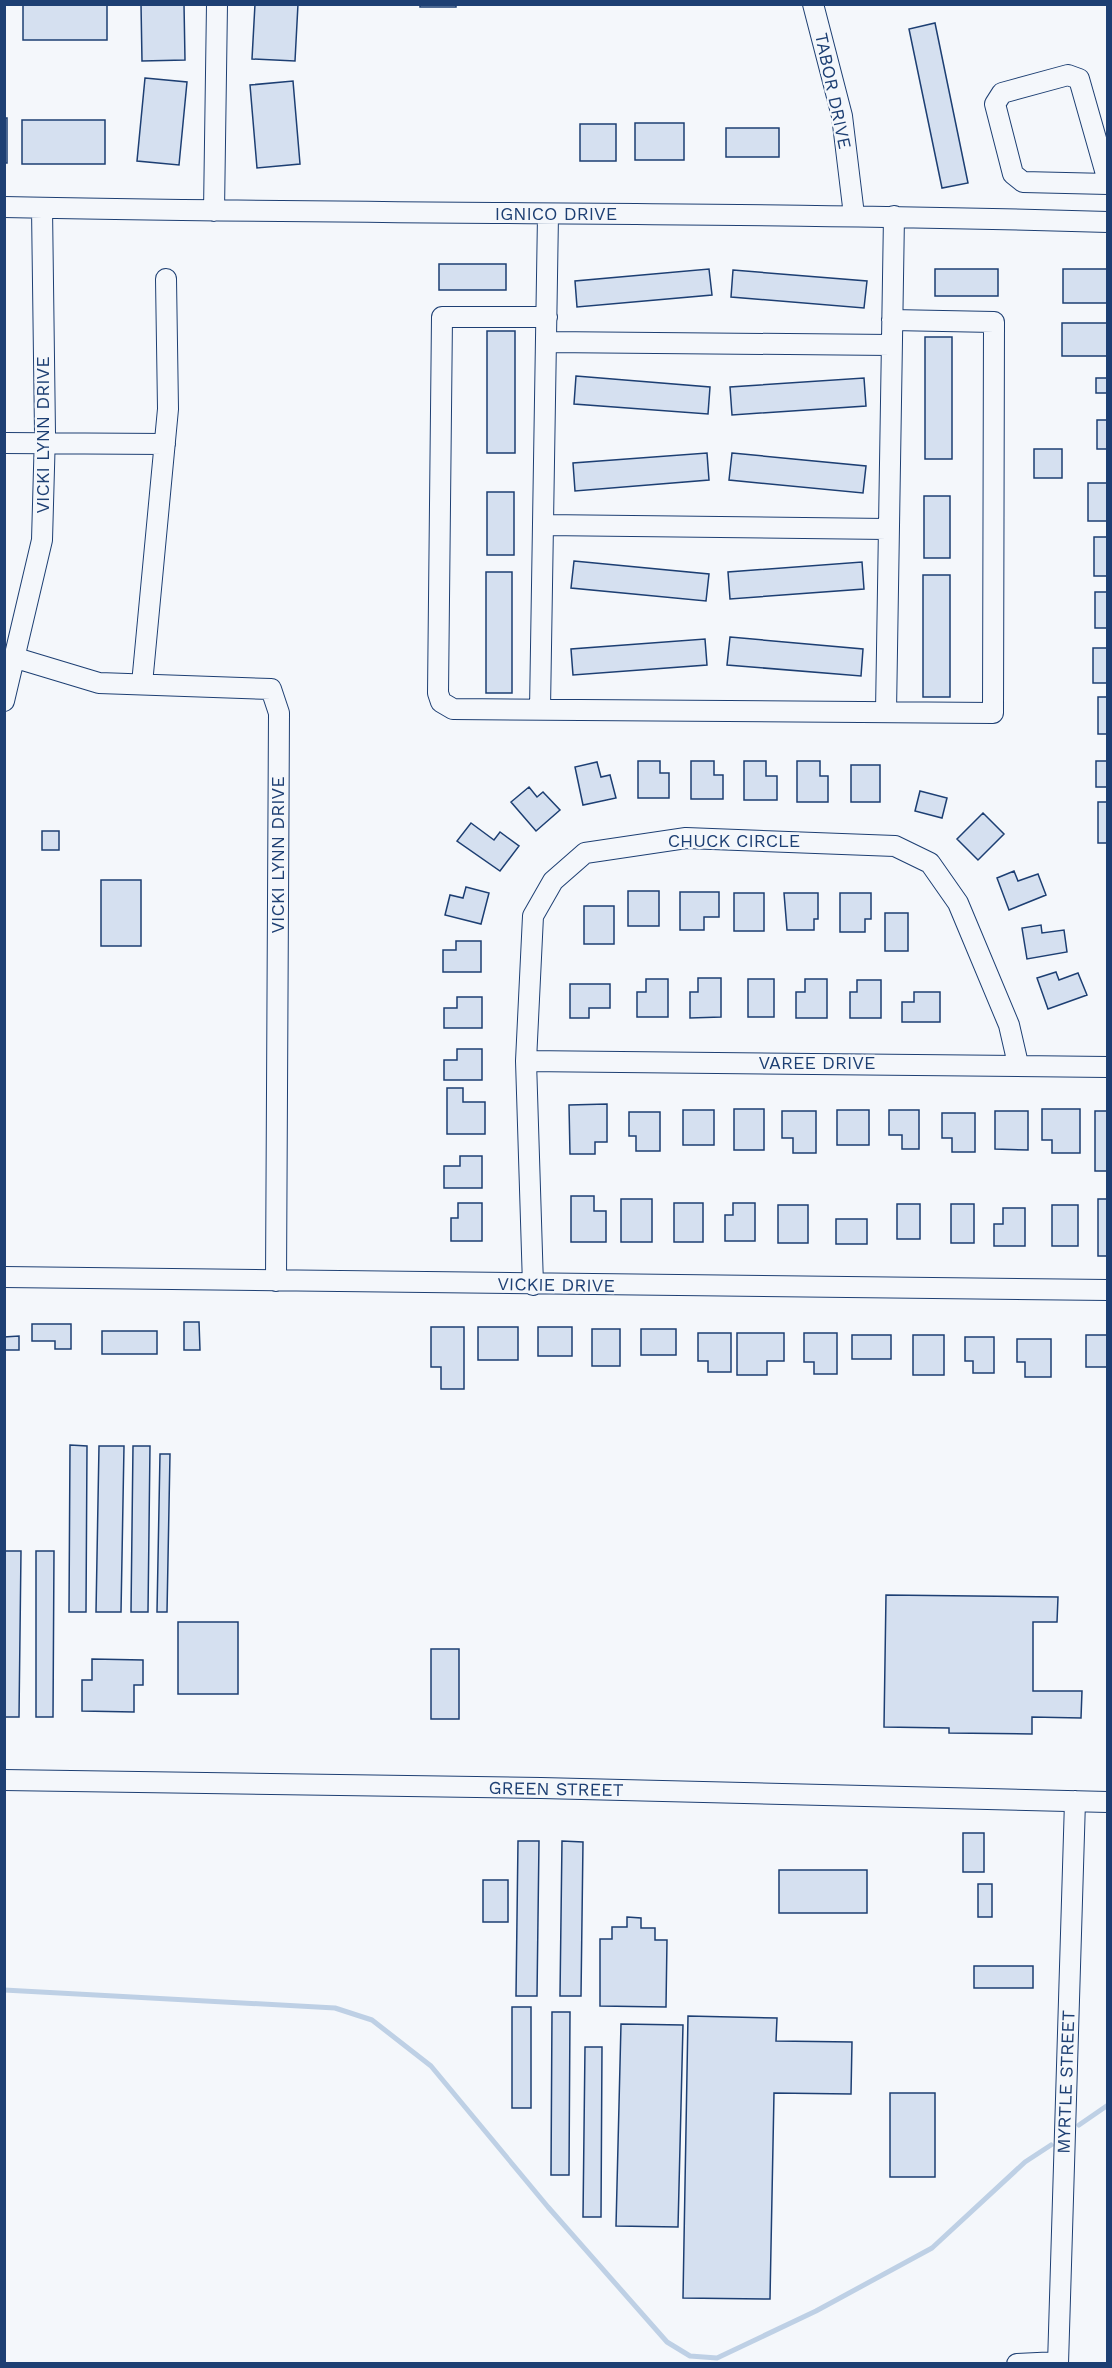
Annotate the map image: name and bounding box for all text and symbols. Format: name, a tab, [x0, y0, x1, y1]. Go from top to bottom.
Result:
street label: TABOR DRIVE	[811, 31, 856, 151]
street label: IGNICO DRIVE	[495, 203, 617, 224]
street label: VICKI LYNN DRIVE	[32, 356, 53, 514]
street label: VICKI LYNN DRIVE	[267, 776, 288, 934]
street label: CHUCK CIRCLE	[668, 830, 800, 851]
street label: VAREE DRIVE	[759, 1052, 875, 1073]
street label: VICKIE DRIVE	[497, 1273, 615, 1296]
street label: GREEN STREET	[488, 1777, 624, 1800]
street label: MYRTLE STREET	[1052, 2010, 1079, 2154]

